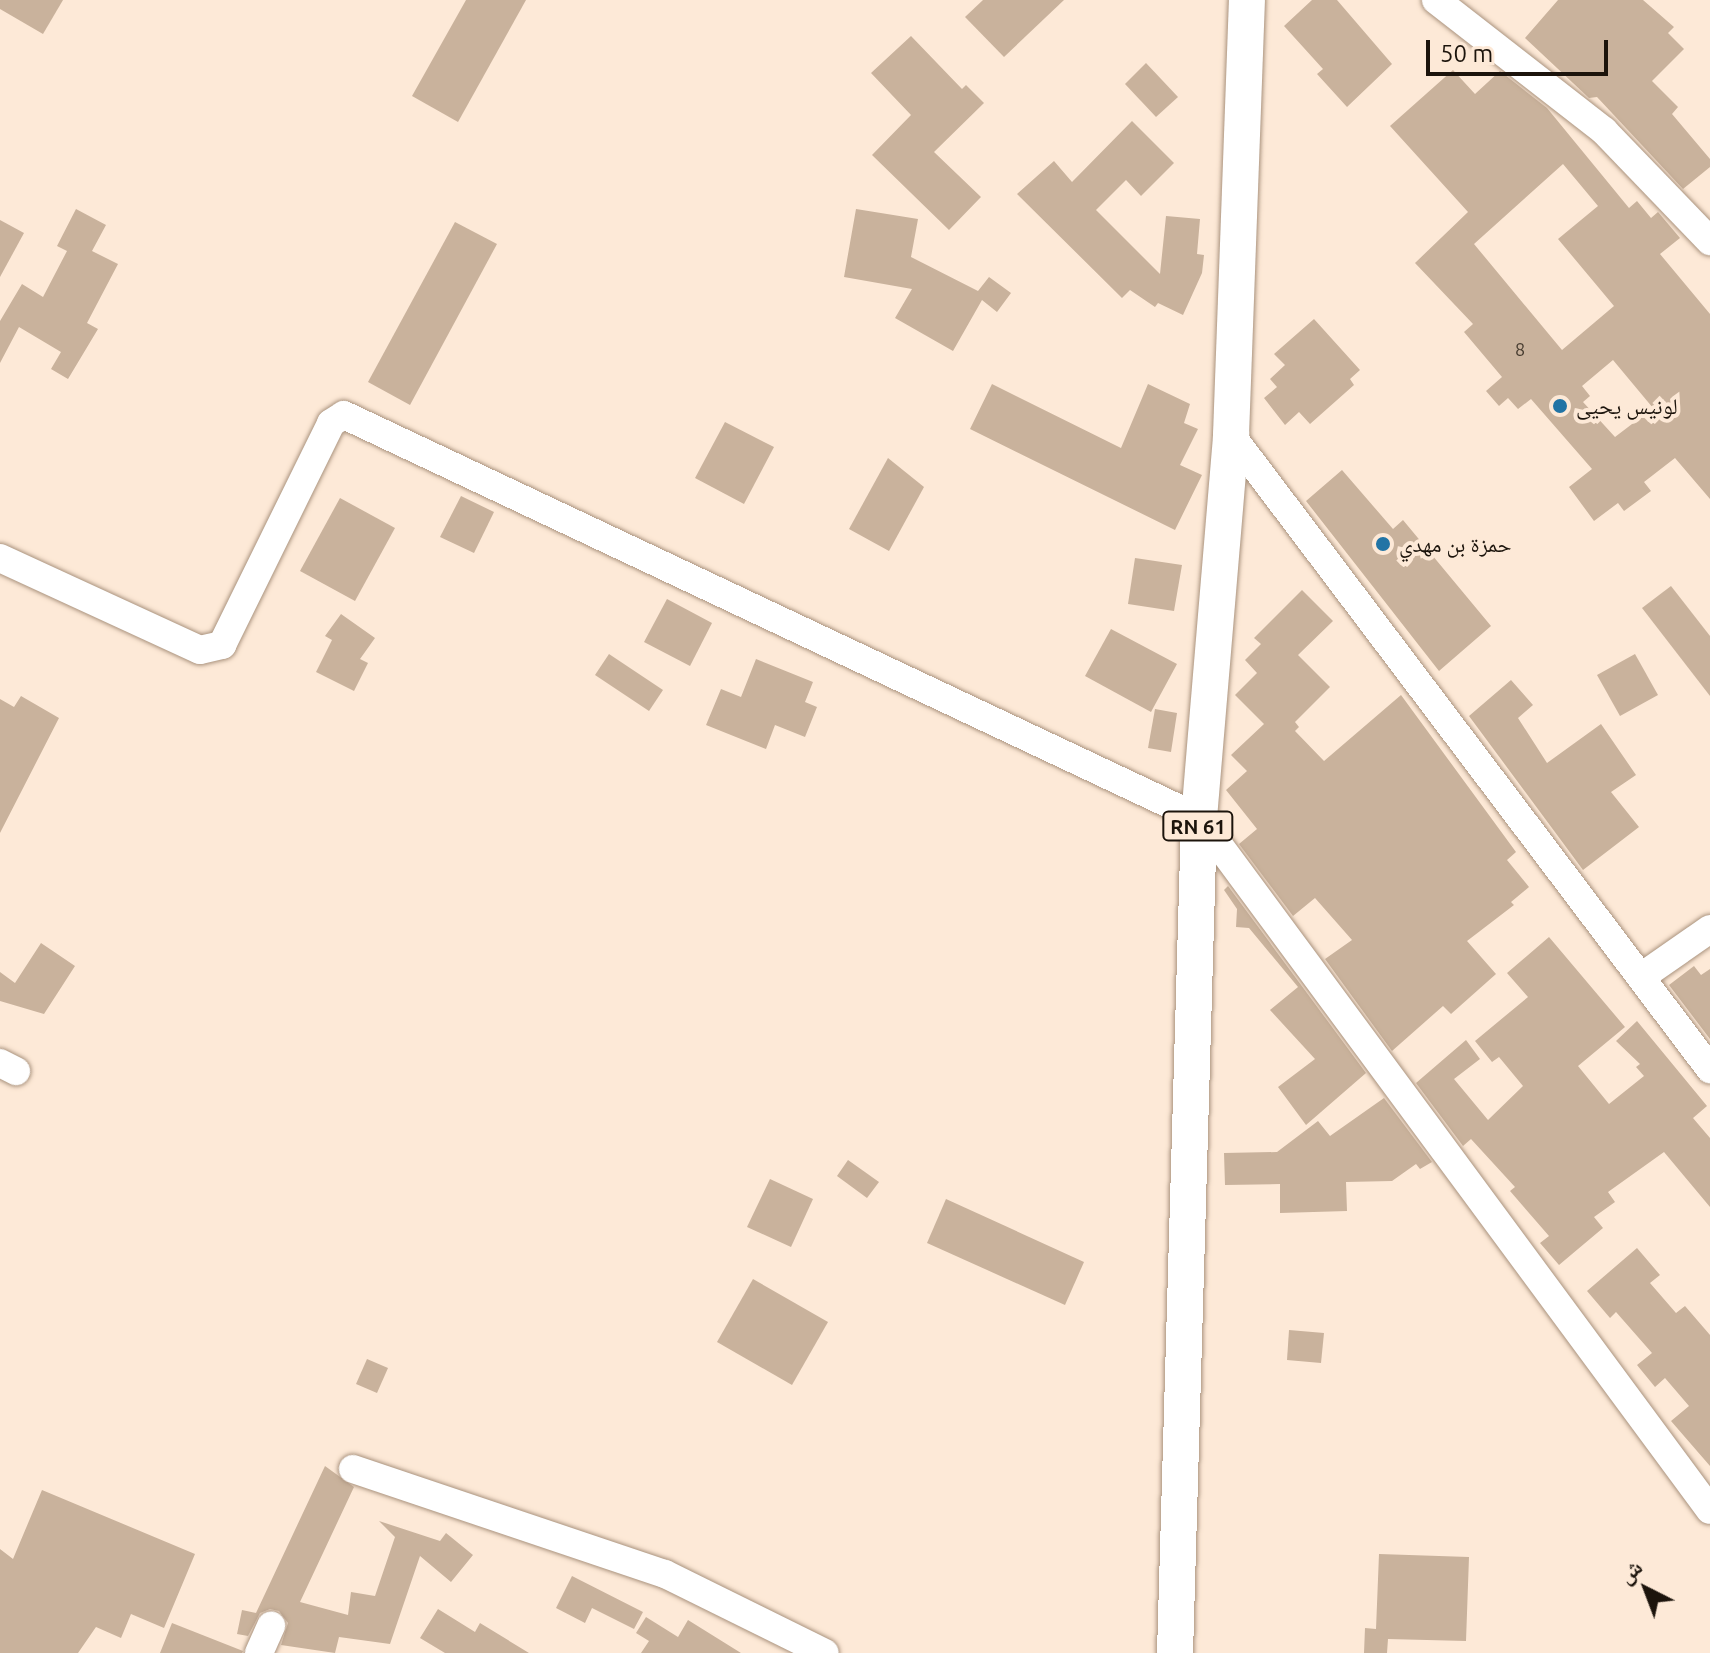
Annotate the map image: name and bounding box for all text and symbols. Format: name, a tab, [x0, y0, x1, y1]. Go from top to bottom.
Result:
scale bar	[1430, 24, 1612, 74]
text: 50 m	[1440, 40, 1493, 67]
house number: 8	[1515, 338, 1525, 360]
place label: لونيس يحيى	[1576, 393, 1678, 419]
marker: لونيس يحيى	[1551, 397, 1569, 415]
place label: حمزة بن مهدي	[1399, 531, 1511, 557]
marker: حمزة بن مهدي	[1374, 535, 1392, 553]
road number: RN 61	[1162, 810, 1234, 842]
north arrow	[1606, 1549, 1686, 1629]
text: ش	[1613, 1554, 1647, 1588]

